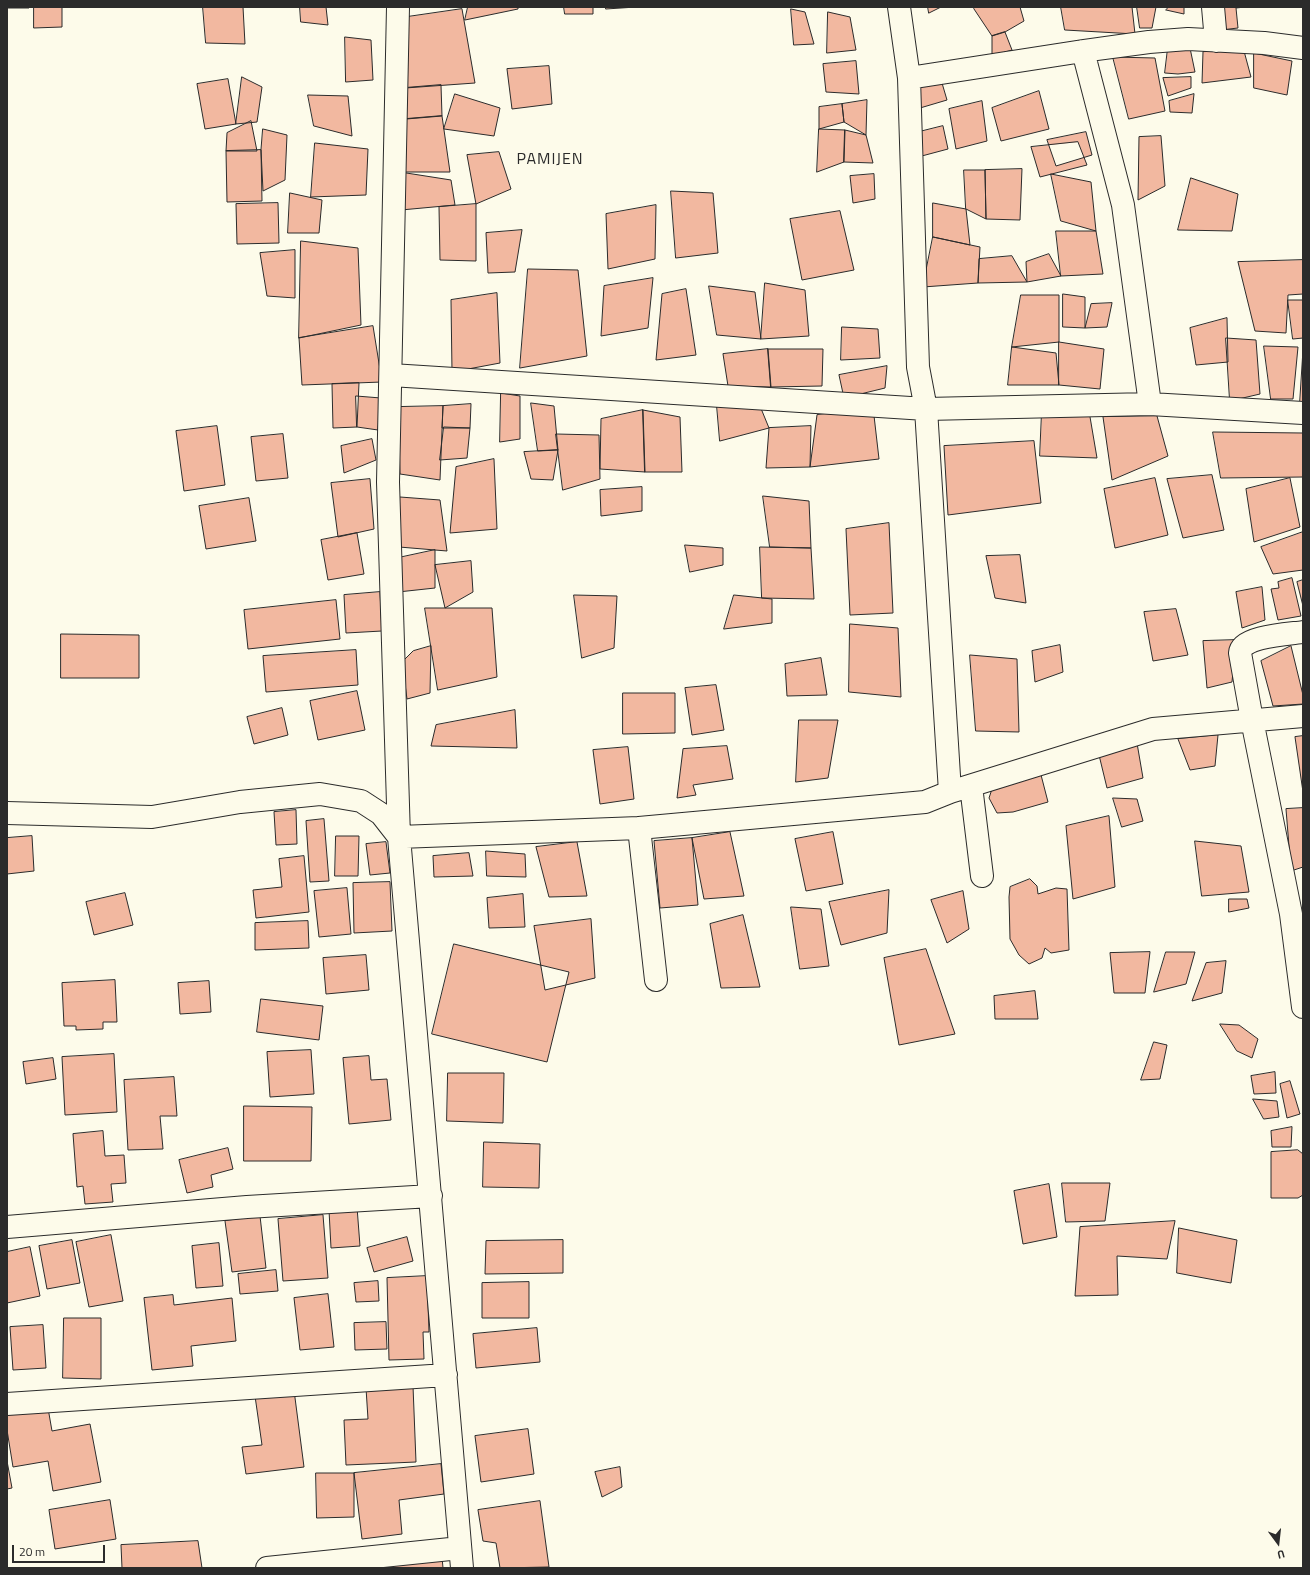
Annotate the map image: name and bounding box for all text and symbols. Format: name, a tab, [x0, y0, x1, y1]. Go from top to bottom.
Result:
district label: PAMIJEN	[516, 150, 584, 170]
north arrow	[1258, 1523, 1298, 1563]
scale bar	[14, 1537, 107, 1563]
text: 20 m	[19, 1542, 45, 1561]
text: U	[1276, 1546, 1287, 1563]

